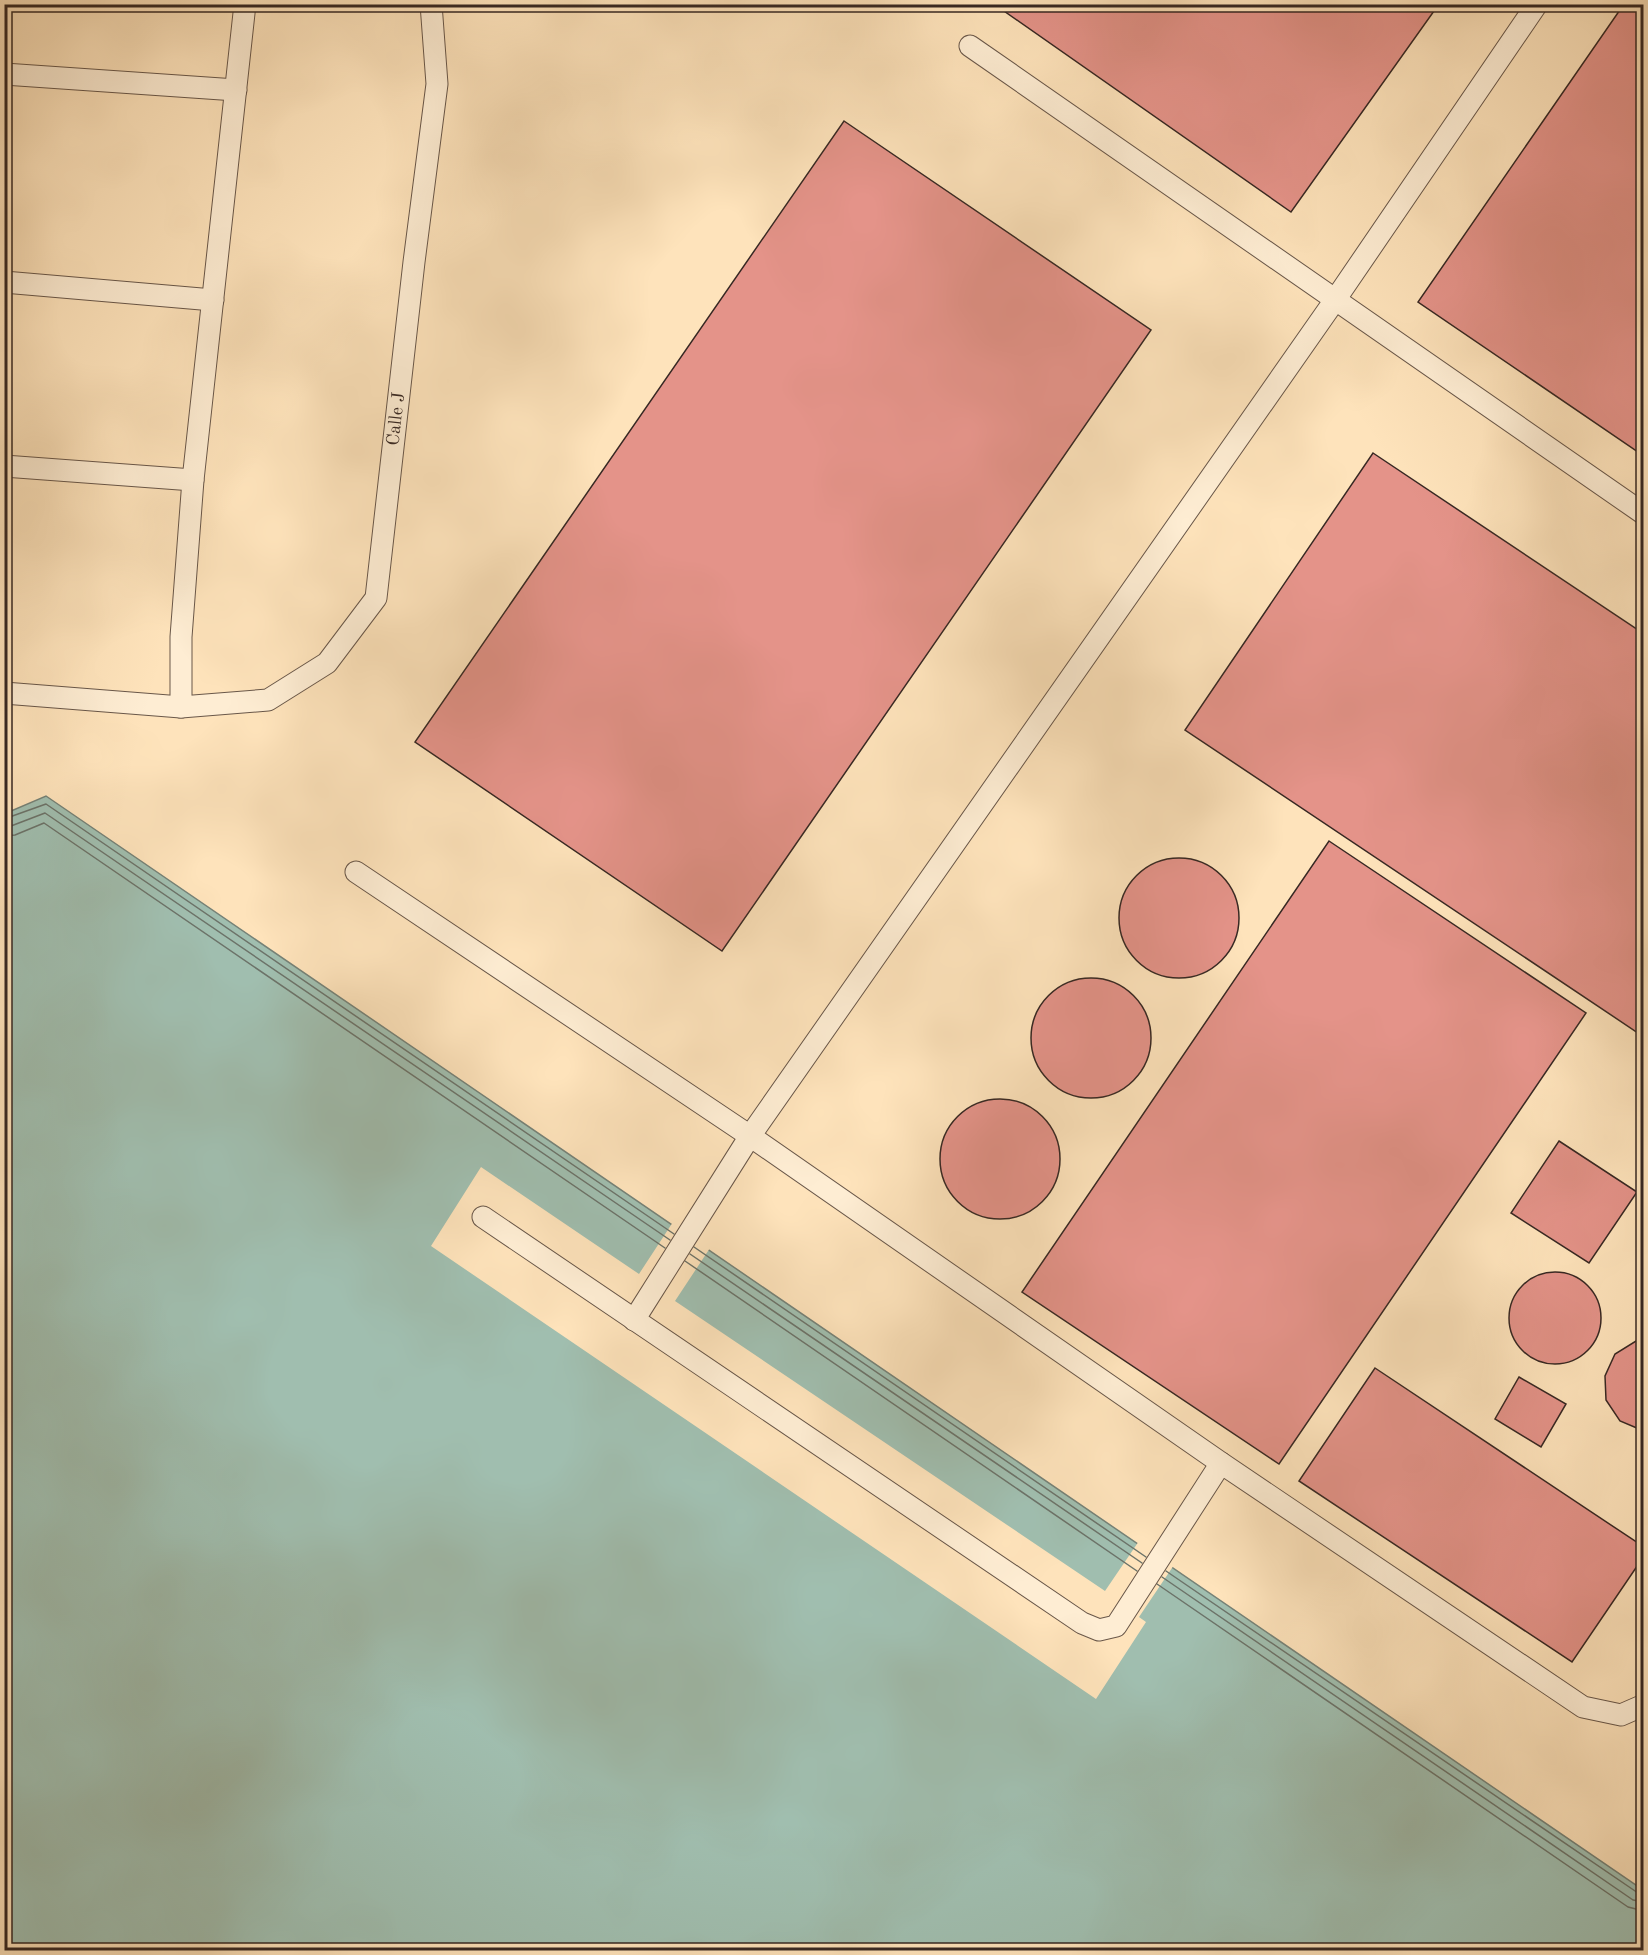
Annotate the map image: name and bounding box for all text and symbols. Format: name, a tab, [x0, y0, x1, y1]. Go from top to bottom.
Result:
street label: Calle J	[384, 391, 408, 447]

